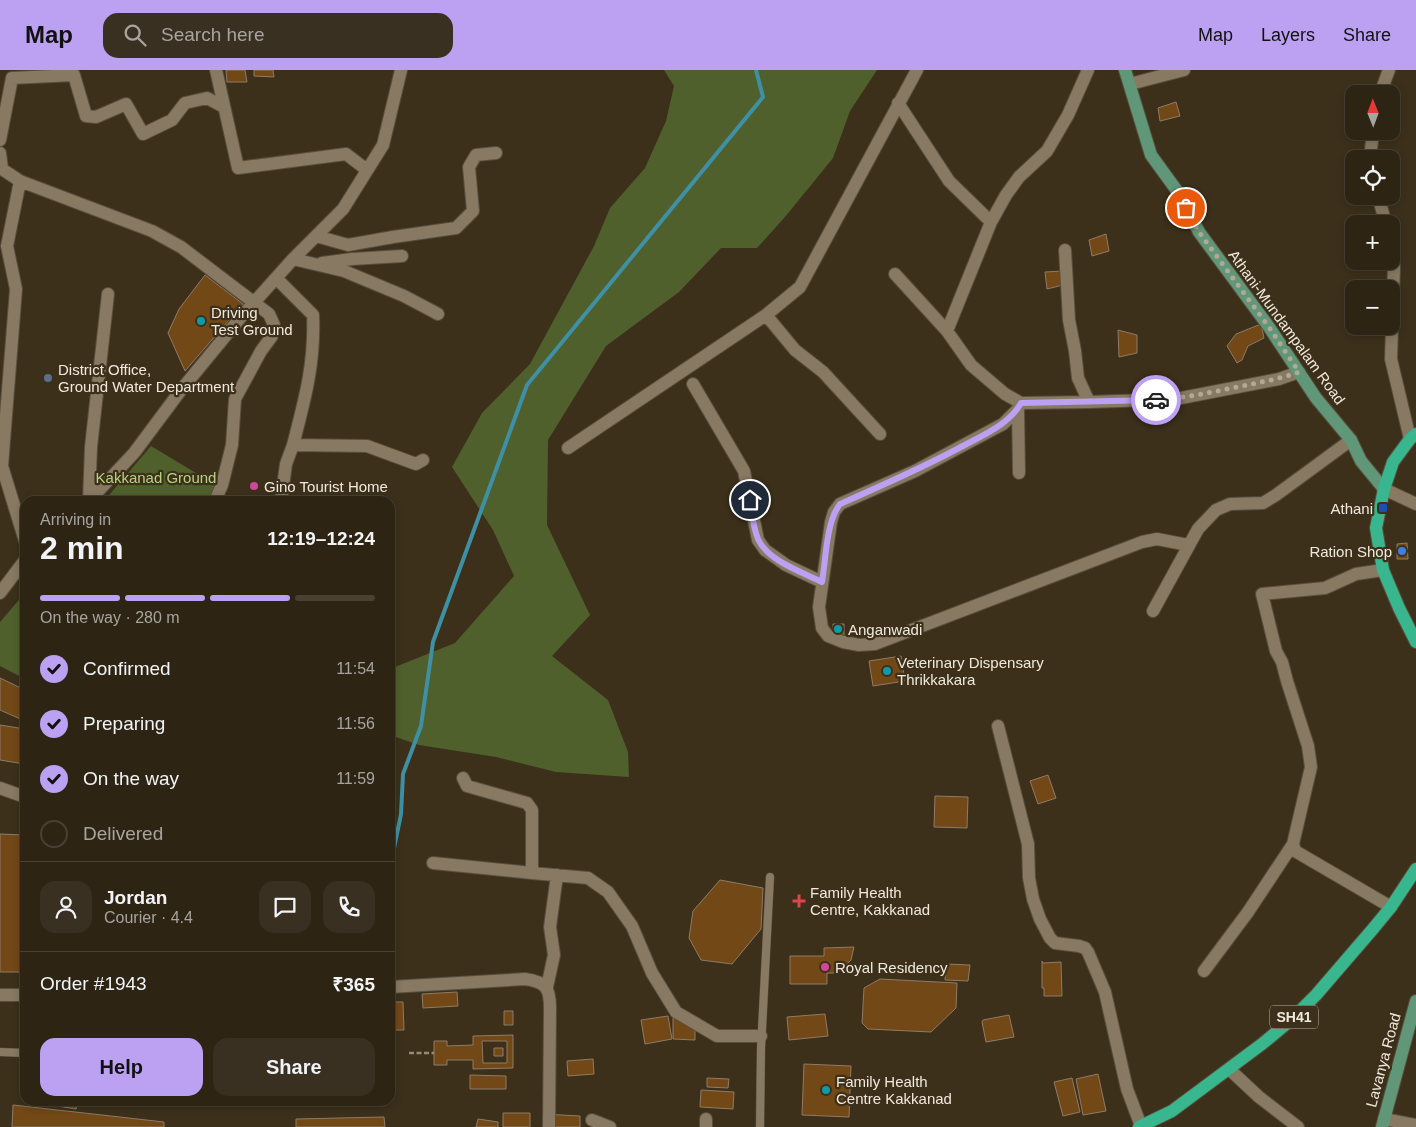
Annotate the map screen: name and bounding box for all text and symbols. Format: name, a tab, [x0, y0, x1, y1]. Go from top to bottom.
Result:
search box	[103, 13, 453, 58]
text: Map	[25, 21, 73, 48]
icon: search	[121, 21, 149, 49]
text: Search here	[161, 24, 265, 45]
text: Map	[1198, 25, 1233, 45]
text: Layers	[1261, 25, 1315, 45]
text: Share	[1343, 25, 1391, 45]
north arrow	[1345, 85, 1400, 140]
map controls	[1345, 85, 1400, 335]
button: locate	[1345, 150, 1400, 205]
pin	[1165, 187, 1207, 229]
icon: bag	[1172, 194, 1200, 222]
button: +	[1345, 215, 1400, 270]
street label: Athani-Mundampalam Road	[1225, 246, 1349, 408]
button: −	[1345, 280, 1400, 335]
place label: Driving Test Ground	[211, 304, 293, 338]
marker: Driving Test Ground	[195, 315, 207, 327]
place label: District Office, Ground Water Department	[58, 361, 235, 395]
marker: District Office, Ground Water Department	[42, 372, 54, 384]
courier	[1131, 375, 1181, 425]
icon: car	[1142, 386, 1170, 414]
park label: Kakkanad Ground	[96, 469, 216, 486]
place label: Gino Tourist Home	[264, 478, 388, 495]
pin	[729, 479, 771, 521]
marker: Gino Tourist Home	[248, 480, 260, 492]
icon: home	[736, 486, 764, 514]
place label: Athani	[1330, 500, 1373, 517]
marker: Athani	[1377, 502, 1389, 514]
text: Arriving in	[40, 511, 111, 528]
text: 12:19–12:24	[267, 528, 375, 549]
text: 2 min	[40, 530, 124, 566]
place label: Ration Shop	[1309, 543, 1392, 560]
marker: Ration Shop	[1396, 545, 1408, 557]
text: On the way · 280 m	[40, 609, 180, 626]
place label: Anganwadi	[848, 621, 922, 638]
marker: Anganwadi	[832, 623, 844, 635]
place label: Veterinary Dispensary Thrikkakara	[897, 654, 1044, 688]
icon: check	[40, 655, 68, 683]
text: Confirmed	[83, 658, 171, 679]
text: 11:54	[336, 660, 375, 677]
marker: Veterinary Dispensary Thrikkakara	[881, 665, 893, 677]
icon: check	[40, 710, 68, 738]
text: Preparing	[83, 713, 165, 734]
text: 11:56	[336, 715, 375, 732]
icon: check	[40, 765, 68, 793]
text: On the way	[83, 768, 179, 789]
text: 11:59	[336, 770, 375, 787]
text: Delivered	[83, 823, 163, 844]
button: person	[40, 881, 92, 933]
button: chat	[259, 881, 311, 933]
button: phone	[323, 881, 375, 933]
place label: Family Health Centre, Kakkanad	[810, 884, 930, 918]
text: Jordan	[104, 887, 167, 908]
marker: Family Health Centre, Kakkanad	[792, 894, 806, 908]
text: Courier · 4.4	[104, 909, 193, 926]
place label: Royal Residency	[835, 959, 948, 976]
marker: Royal Residency	[819, 961, 831, 973]
text: Order #1943	[40, 973, 147, 994]
text: ₹365	[332, 974, 375, 995]
road number: SH41	[1270, 1006, 1318, 1029]
street label: Lavanya Road	[1362, 1011, 1404, 1109]
button: Help	[40, 1038, 203, 1096]
button: Share	[213, 1038, 375, 1096]
place label: Family Health Centre Kakkanad	[836, 1073, 952, 1107]
marker: Family Health Centre Kakkanad	[820, 1084, 832, 1096]

